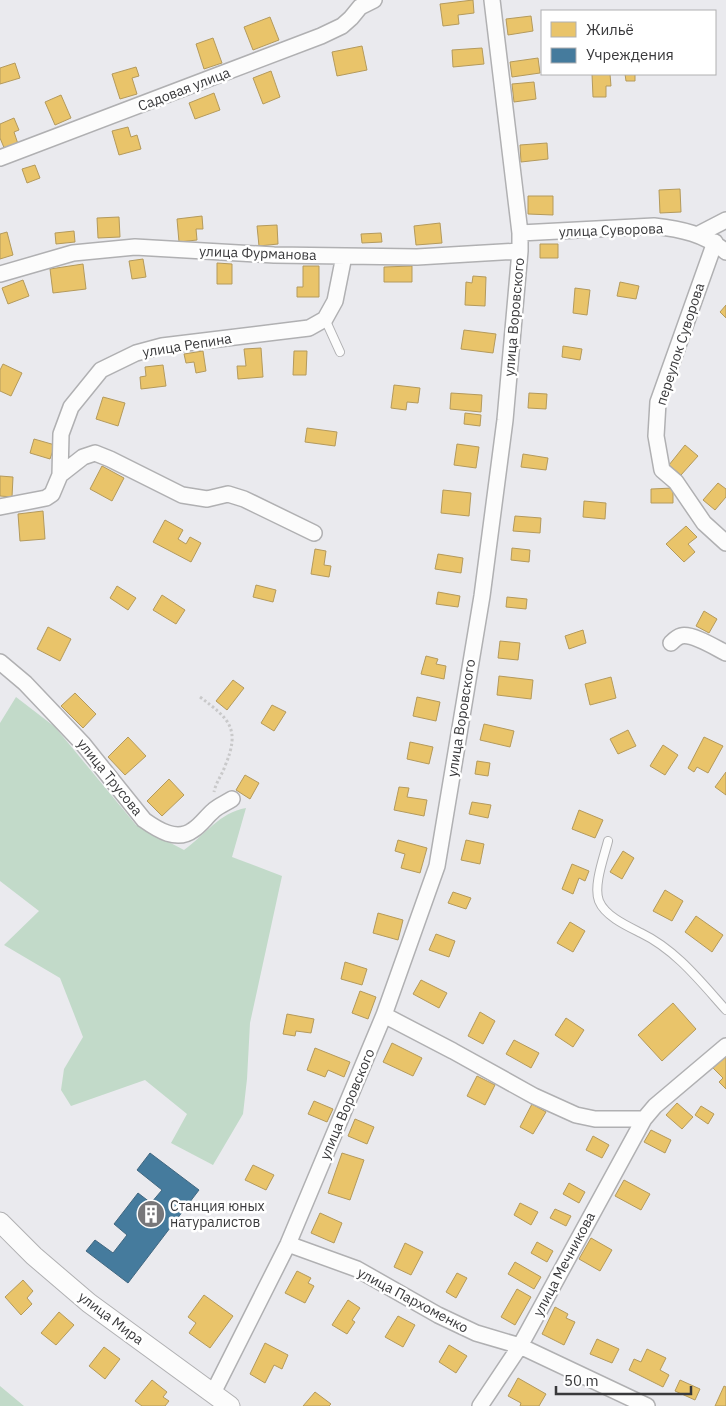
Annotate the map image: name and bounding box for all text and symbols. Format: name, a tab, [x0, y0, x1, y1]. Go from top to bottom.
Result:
legend	[541, 10, 716, 75]
text: Жильё	[586, 20, 634, 39]
text: Учреждения	[586, 45, 674, 64]
street label: Садовая улица	[135, 63, 233, 115]
street label: улица Суворова	[558, 219, 664, 241]
street label: улица Фурманова	[199, 242, 318, 264]
street label: улица Воровского	[500, 257, 528, 377]
street label: переулок Суворова	[652, 280, 708, 407]
street label: улица Репина	[141, 329, 233, 361]
street label: улица Воровского	[443, 658, 479, 778]
street label: улица Трусова	[73, 735, 147, 820]
street label: улица Воровского	[315, 1046, 379, 1162]
place label: Станция юных натуралистов	[170, 1197, 265, 1231]
building icon: Станция юных натуралистов	[136, 1199, 166, 1229]
street label: улица Мечникова	[529, 1208, 599, 1319]
street label: улица Пархоменко	[354, 1263, 472, 1337]
street label: улица Мира	[75, 1288, 148, 1349]
scale bar	[556, 1364, 691, 1396]
text: 50 m	[564, 1371, 599, 1390]

